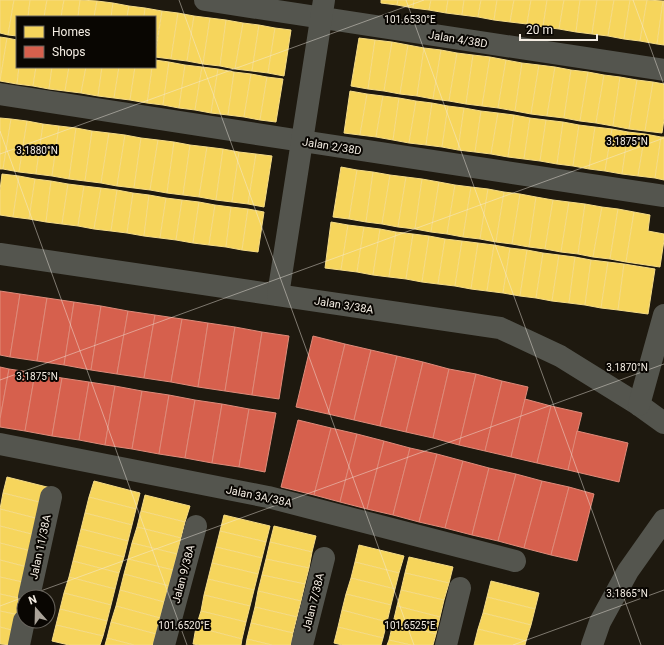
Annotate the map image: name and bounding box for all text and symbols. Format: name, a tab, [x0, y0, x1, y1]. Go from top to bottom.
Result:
text: 101.6530°E	[384, 14, 436, 25]
legend	[16, 16, 156, 68]
scale bar	[520, 16, 597, 42]
text: 20 m	[526, 23, 553, 37]
text: Homes	[52, 25, 90, 39]
street label: Jalan 4/38D	[427, 28, 488, 51]
text: Shops	[52, 45, 86, 59]
street label: Jalan 2/38D	[301, 135, 362, 158]
text: 3.1875°N	[606, 136, 648, 147]
text: 3.1880°N	[16, 145, 58, 156]
street label: Jalan 3/38A	[313, 294, 375, 317]
text: 3.1870°N	[606, 362, 648, 373]
text: 3.1875°N	[16, 371, 58, 382]
street label: Jalan 3A/38A	[225, 483, 294, 510]
street label: Jalan 11/38A	[27, 513, 54, 581]
street label: Jalan 9/38A	[169, 543, 198, 605]
street label: Jalan 7/38A	[300, 571, 327, 633]
text: 3.1865°N	[606, 588, 648, 599]
north arrow	[16, 589, 56, 629]
text: N	[27, 593, 39, 608]
text: 101.6520°E	[158, 620, 210, 631]
text: 101.6525°E	[384, 620, 436, 631]

